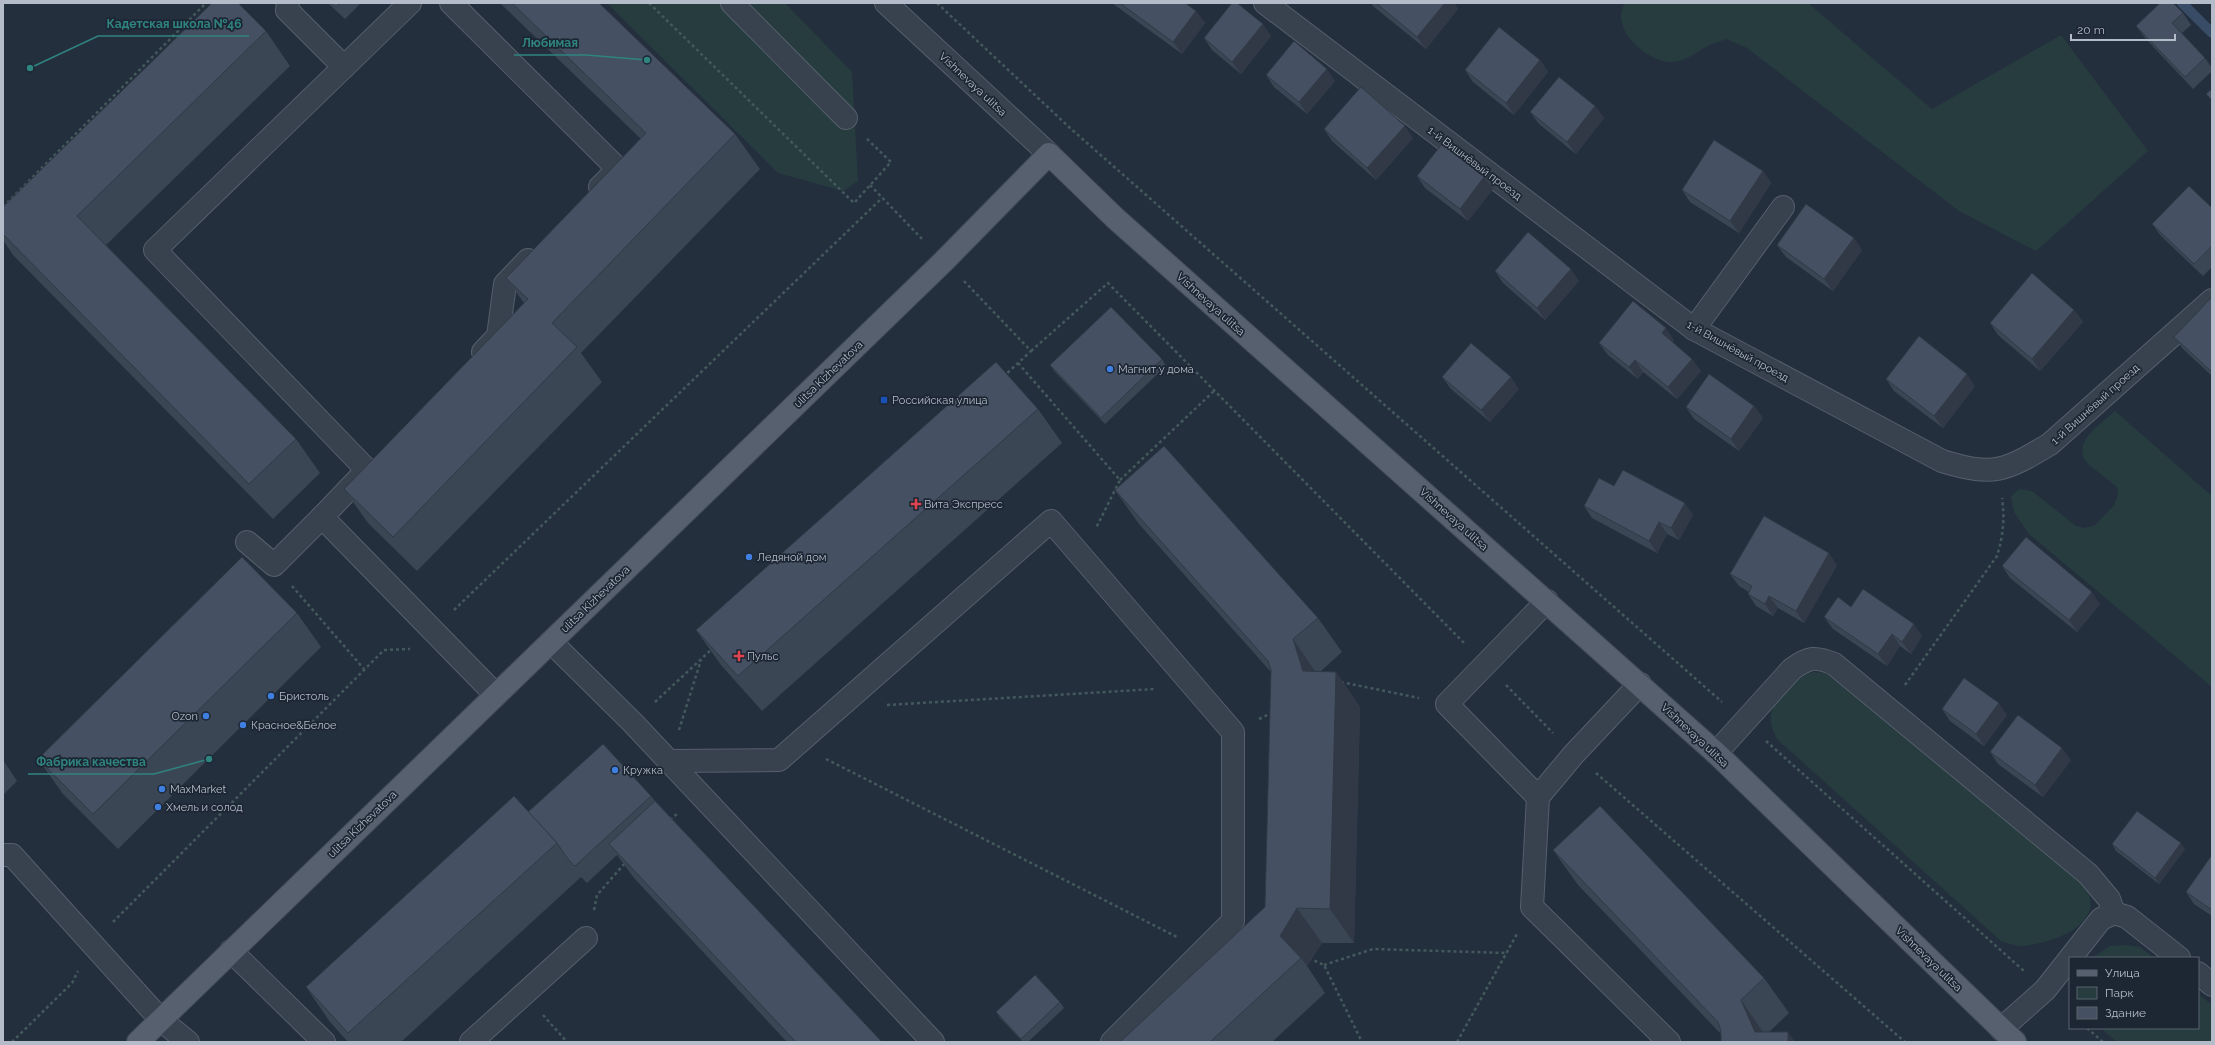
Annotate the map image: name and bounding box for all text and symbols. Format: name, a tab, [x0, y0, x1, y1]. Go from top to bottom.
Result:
callout: Кадетская школа №46	[98, 12, 249, 36]
scale bar	[2071, 16, 2175, 42]
text: Кадетская школа №46	[107, 17, 241, 31]
text: 20 m	[2077, 23, 2105, 37]
callout: Любимая	[514, 31, 586, 55]
text: Любимая	[522, 36, 578, 50]
street label: Vishnevaya ulitsa	[936, 50, 1009, 119]
street label: 1-й Вишнёвый проезд	[1425, 124, 1525, 203]
street label: Vishnevaya ulitsa	[1174, 270, 1247, 338]
street label: 1-й Вишнёвый проезд	[1685, 318, 1791, 385]
street label: ulitsa Kizhevatova	[791, 338, 865, 411]
street label: 1-й Вишнёвый проезд	[2049, 361, 2143, 447]
place label: Магнит у дома	[1118, 363, 1194, 376]
marker: Магнит у дома	[1105, 364, 1115, 374]
place label: Российская улица	[892, 394, 988, 407]
marker: Российская улица	[879, 395, 889, 405]
street label: Vishnevaya ulitsa	[1417, 485, 1490, 553]
place label: Вита Экспресс	[924, 498, 1003, 511]
marker: Вита Экспресс	[911, 499, 921, 509]
place label: Ледяной дом	[757, 551, 826, 564]
marker: Ледяной дом	[744, 552, 754, 562]
street label: ulitsa Kizhevatova	[558, 563, 632, 636]
place label: Пульс	[747, 650, 778, 663]
marker: Пульс	[734, 651, 744, 661]
place label: Бристоль	[279, 690, 330, 703]
marker: Бристоль	[266, 691, 276, 701]
street label: Vishnevaya ulitsa	[1658, 701, 1731, 770]
place label: Ozon	[171, 710, 198, 723]
marker: Ozon	[201, 711, 211, 721]
place label: Красное&Белое	[251, 719, 337, 732]
marker: Красное&Белое	[238, 720, 248, 730]
callout: Фабрика качества	[28, 750, 154, 774]
text: Фабрика качества	[36, 755, 146, 769]
place label: Кружка	[623, 764, 663, 777]
marker: Кружка	[610, 765, 620, 775]
place label: MaxMarket	[170, 783, 227, 796]
marker: MaxMarket	[157, 784, 167, 794]
street label: ulitsa Kizhevatova	[325, 788, 399, 861]
place label: Хмель и солод	[166, 801, 243, 814]
marker: Хмель и солод	[153, 802, 163, 812]
street label: Vishnevaya ulitsa	[1893, 924, 1965, 994]
legend	[2069, 957, 2199, 1029]
text: Улица	[2105, 966, 2140, 980]
text: Парк	[2105, 986, 2134, 1000]
text: Здание	[2105, 1006, 2146, 1020]

